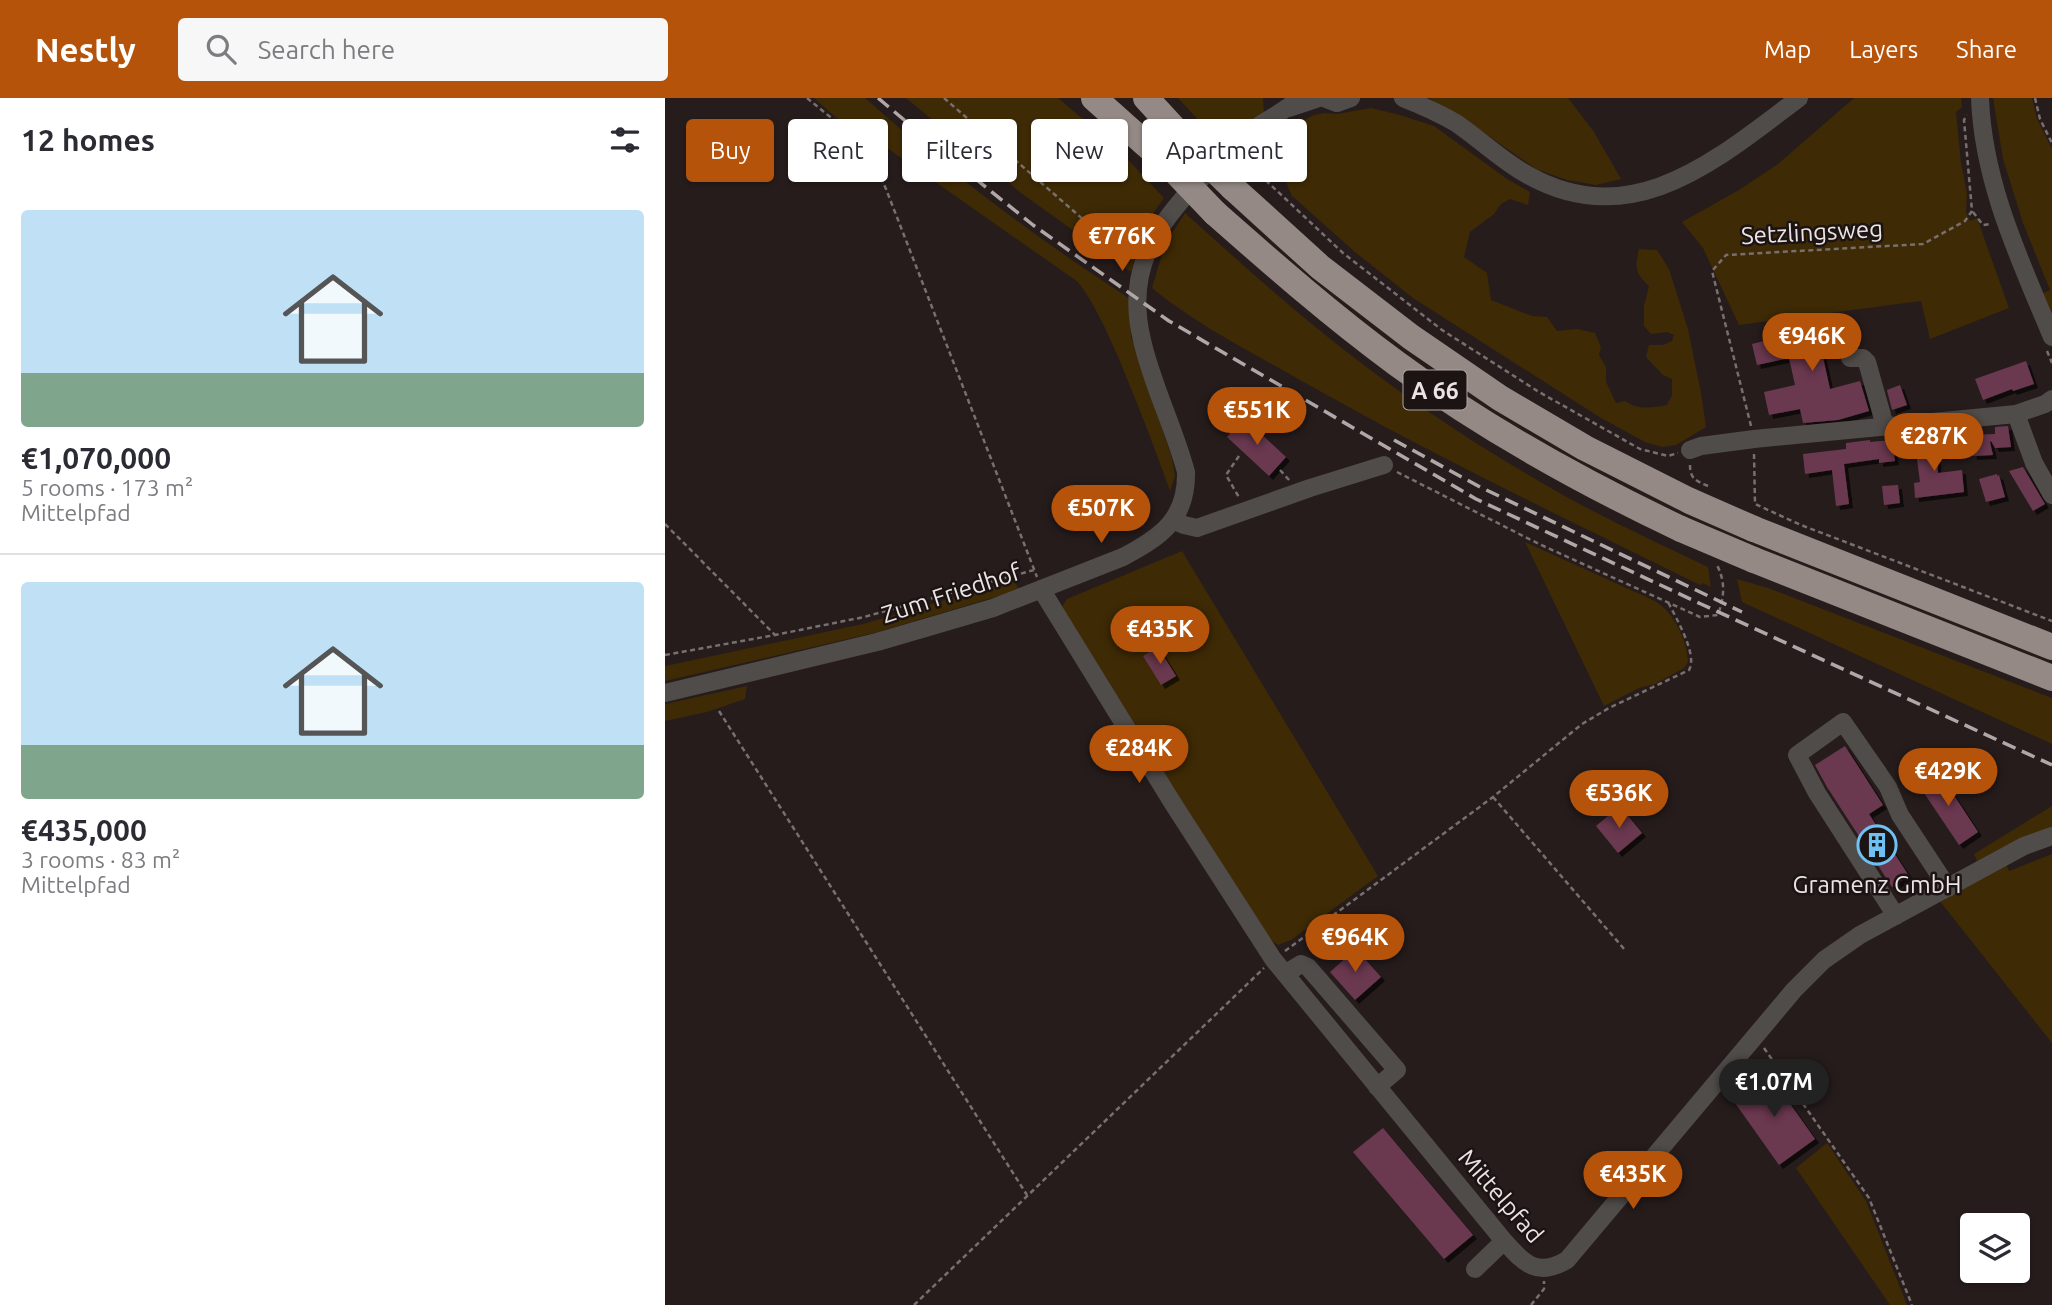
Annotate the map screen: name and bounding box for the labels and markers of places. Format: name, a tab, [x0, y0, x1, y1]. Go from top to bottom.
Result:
pin: €776K	[1073, 214, 1171, 273]
pin: €946K	[1763, 314, 1861, 373]
pin: €551K	[1208, 388, 1306, 447]
pin: €287K	[1885, 414, 1983, 473]
pin: €507K	[1052, 486, 1150, 545]
pin: €435K	[1111, 606, 1209, 666]
pin: €284K	[1090, 726, 1188, 785]
pin: €429K	[1899, 748, 1997, 808]
pin: €536K	[1570, 770, 1668, 830]
building icon: Gramenz GmbH	[1856, 824, 1898, 866]
place label: Gramenz GmbH	[1793, 871, 1961, 898]
pin: €964K	[1306, 914, 1404, 974]
pin: €1.07M	[1717, 1060, 1831, 1119]
pin: €435K	[1584, 1152, 1682, 1211]

